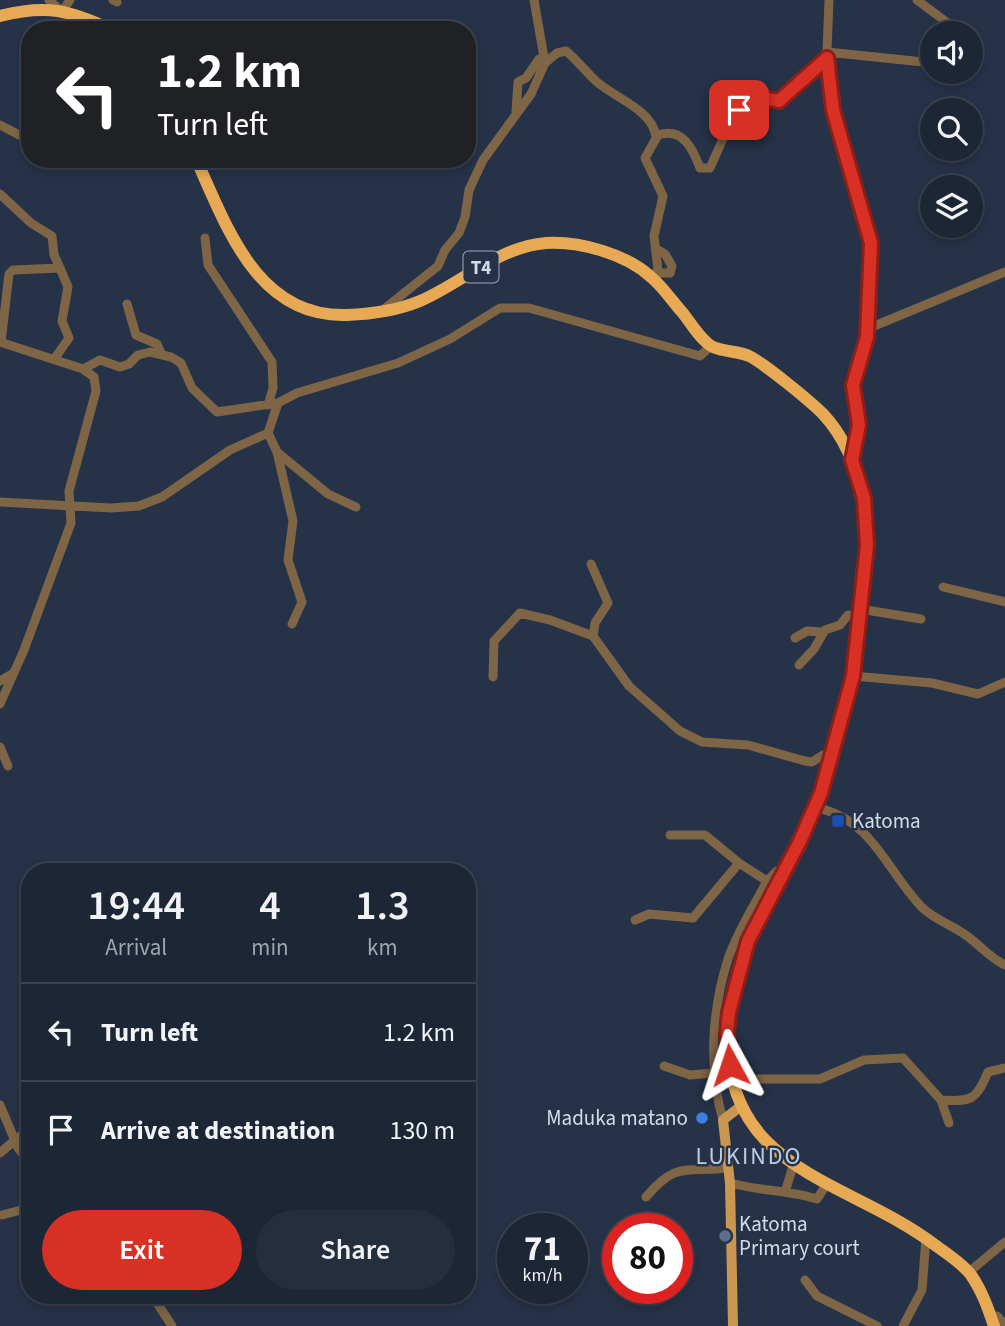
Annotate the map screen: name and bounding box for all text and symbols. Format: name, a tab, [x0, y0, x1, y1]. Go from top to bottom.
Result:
map controls	[920, 21, 983, 238]
button: sound	[920, 21, 983, 84]
text: 1.2 km	[157, 37, 302, 107]
icon: left	[42, 49, 133, 140]
pin	[709, 80, 769, 140]
icon: arrive	[720, 91, 758, 129]
button: search	[920, 98, 983, 161]
text: Turn left	[157, 102, 268, 148]
button: layers	[920, 175, 983, 238]
road number: T4	[463, 252, 498, 282]
place label: Katoma	[852, 806, 921, 836]
marker: Katoma	[830, 813, 846, 829]
text: 19:44	[87, 876, 185, 936]
text: 4	[259, 876, 281, 936]
text: 1.3	[355, 876, 410, 936]
text: Arrival	[105, 931, 167, 964]
text: min	[251, 931, 289, 964]
text: km	[367, 931, 398, 964]
icon: left	[42, 1013, 80, 1051]
text: Turn left	[101, 1014, 198, 1051]
text: 1.2 km	[383, 1014, 455, 1051]
position arrow	[693, 1028, 767, 1102]
place label: Maduka matano	[546, 1103, 688, 1133]
marker: Maduka matano	[694, 1110, 710, 1126]
icon: arrive	[42, 1111, 80, 1149]
text: Arrive at destination	[101, 1112, 335, 1149]
text: 130 m	[389, 1112, 455, 1149]
district label: LUKINDO	[696, 1139, 802, 1174]
place label: Katoma Primary court	[739, 1209, 859, 1263]
button: Exit	[42, 1210, 242, 1290]
button: Share	[256, 1210, 455, 1290]
speed limit sign: 80	[602, 1213, 693, 1304]
text: 71	[524, 1224, 561, 1274]
marker: Katoma Primary court	[717, 1228, 733, 1244]
text: km/h	[523, 1263, 562, 1288]

